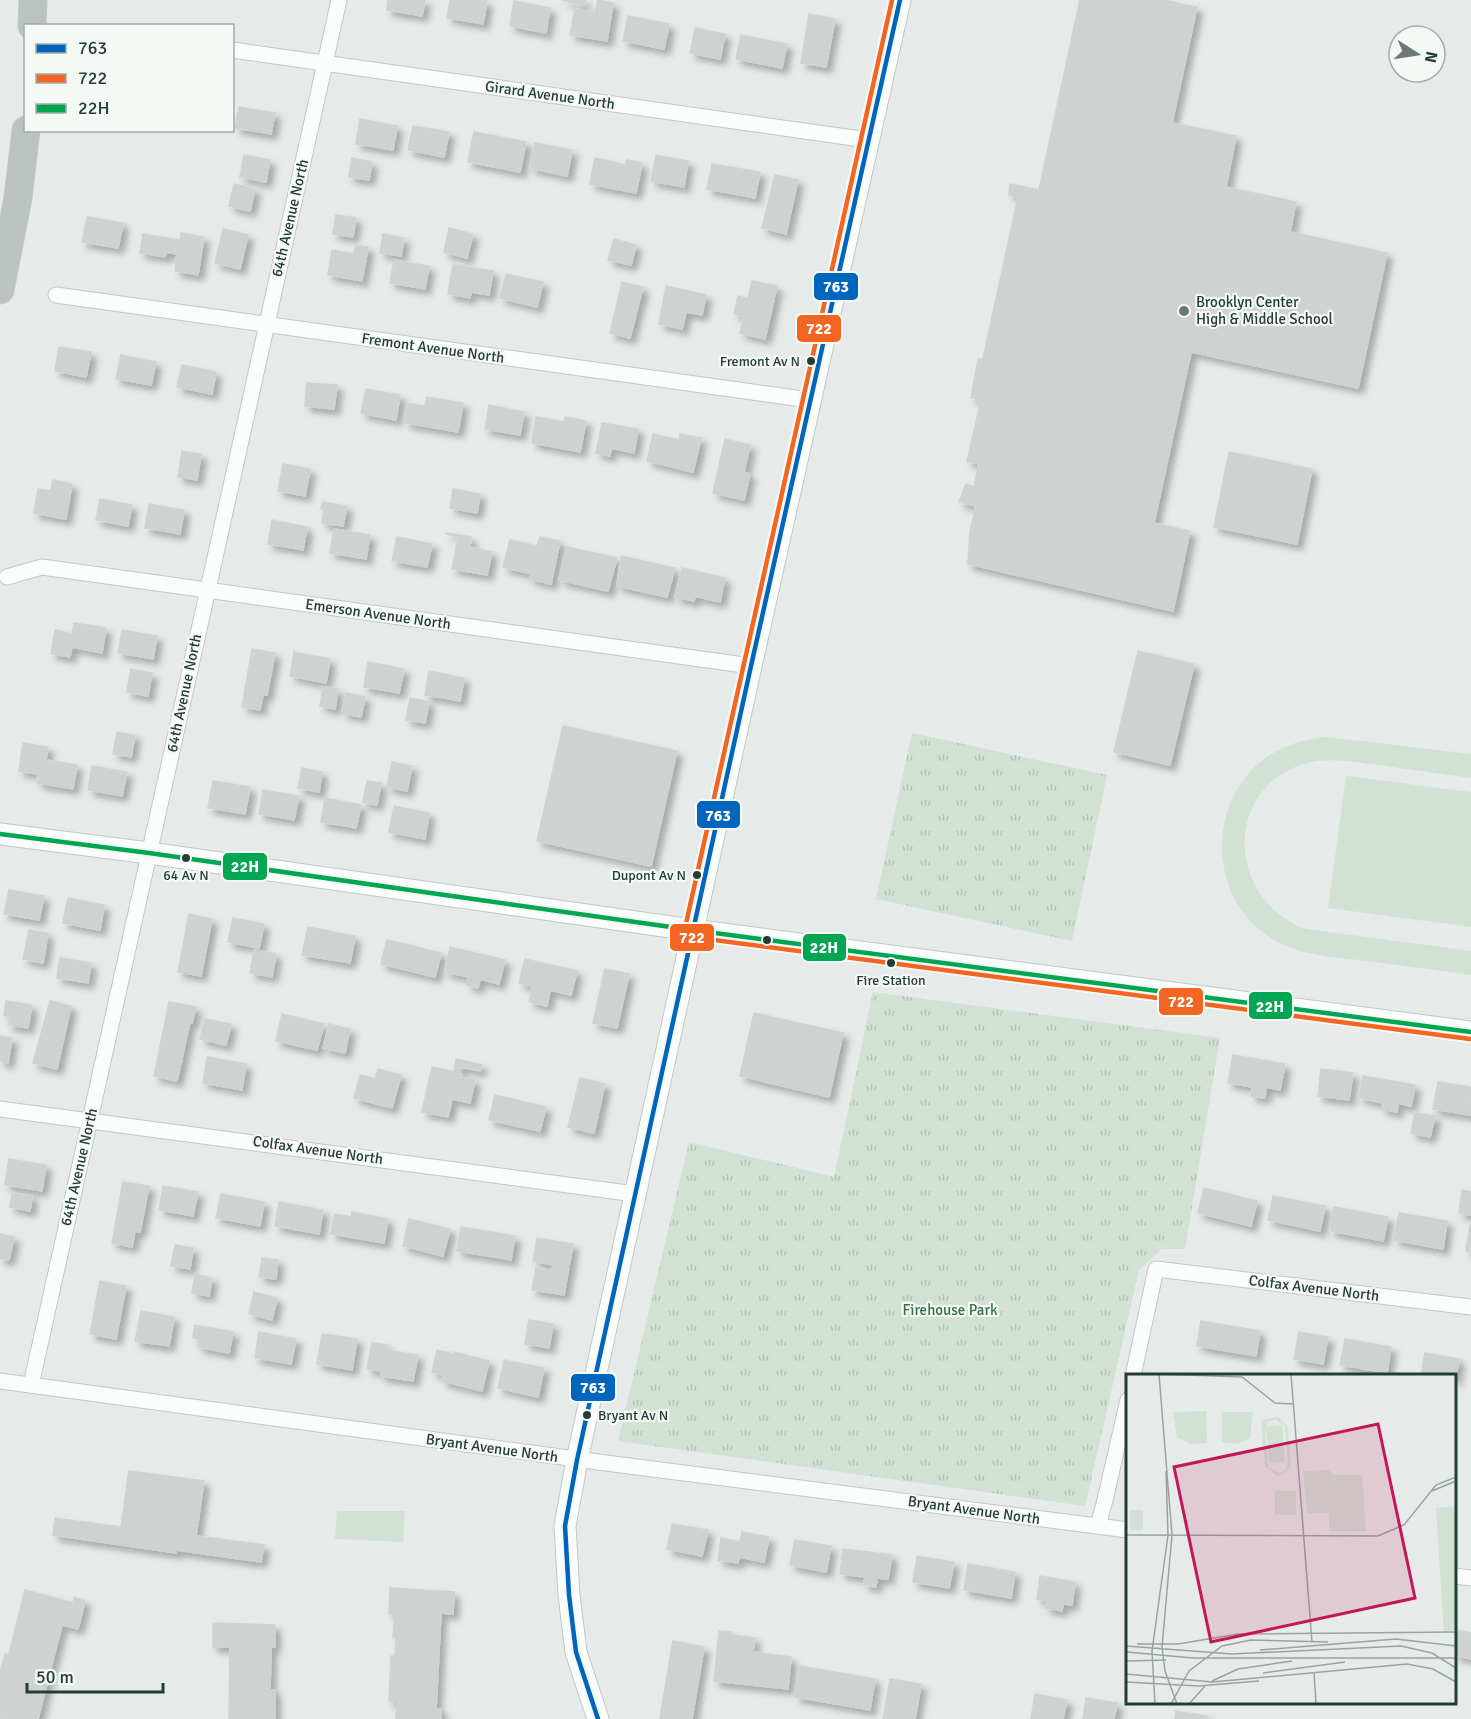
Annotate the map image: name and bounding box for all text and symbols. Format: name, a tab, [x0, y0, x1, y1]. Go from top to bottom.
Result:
legend	[24, 24, 234, 132]
north arrow	[1387, 24, 1447, 84]
text: 763	[78, 37, 107, 59]
text: N	[1420, 49, 1442, 64]
text: 722	[78, 67, 107, 89]
street label: Girard Avenue North	[484, 77, 616, 113]
text: 22H	[78, 97, 110, 119]
street label: 64th Avenue North	[268, 157, 312, 279]
line badge: 763	[813, 272, 859, 301]
text: 763	[823, 277, 849, 297]
place label: Brooklyn Center High & Middle School	[1196, 293, 1333, 328]
marker: Brooklyn Center High & Middle School	[1177, 304, 1191, 318]
line badge: 722	[796, 314, 842, 343]
text: 722	[806, 319, 832, 339]
street label: Fremont Avenue North	[360, 329, 506, 367]
place label: Fremont Av N	[720, 353, 800, 370]
marker: Fremont Av N	[805, 355, 817, 367]
street label: Emerson Avenue North	[304, 595, 452, 633]
street label: 64th Avenue North	[163, 632, 205, 754]
line badge: 763	[696, 800, 741, 829]
text: 763	[705, 806, 731, 826]
marker: 64 Av N	[180, 852, 192, 864]
line badge: 22H	[222, 852, 268, 881]
text: 22H	[231, 857, 259, 877]
place label: 64 Av N	[163, 867, 209, 884]
place label: Dupont Av N	[612, 867, 686, 884]
marker: Dupont Av N	[691, 869, 703, 881]
line badge: 722	[669, 923, 715, 952]
text: 722	[679, 928, 705, 948]
line badge: 22H	[802, 933, 847, 962]
unlabelled marker	[761, 934, 773, 946]
text: 22H	[810, 938, 838, 958]
marker: Fire Station	[885, 957, 897, 969]
place label: Fire Station	[856, 972, 926, 989]
line badge: 722	[1158, 987, 1204, 1016]
line badge: 22H	[1248, 991, 1293, 1020]
text: 722	[1168, 992, 1194, 1012]
text: 22H	[1256, 997, 1284, 1017]
street label: 64th Avenue North	[57, 1106, 101, 1228]
street label: Colfax Avenue North	[252, 1132, 384, 1168]
street label: Colfax Avenue North	[1248, 1271, 1380, 1305]
park label: Firehouse Park	[903, 1301, 998, 1319]
line badge: 763	[570, 1373, 616, 1402]
inset map	[1126, 1374, 1456, 1704]
text: 763	[580, 1378, 606, 1398]
place label: Bryant Av N	[598, 1407, 668, 1424]
marker: Bryant Av N	[581, 1409, 593, 1421]
street label: Bryant Avenue North	[425, 1430, 559, 1466]
street label: Bryant Avenue North	[907, 1492, 1041, 1528]
scale bar	[27, 1656, 164, 1694]
text: 50 m	[36, 1666, 74, 1688]

